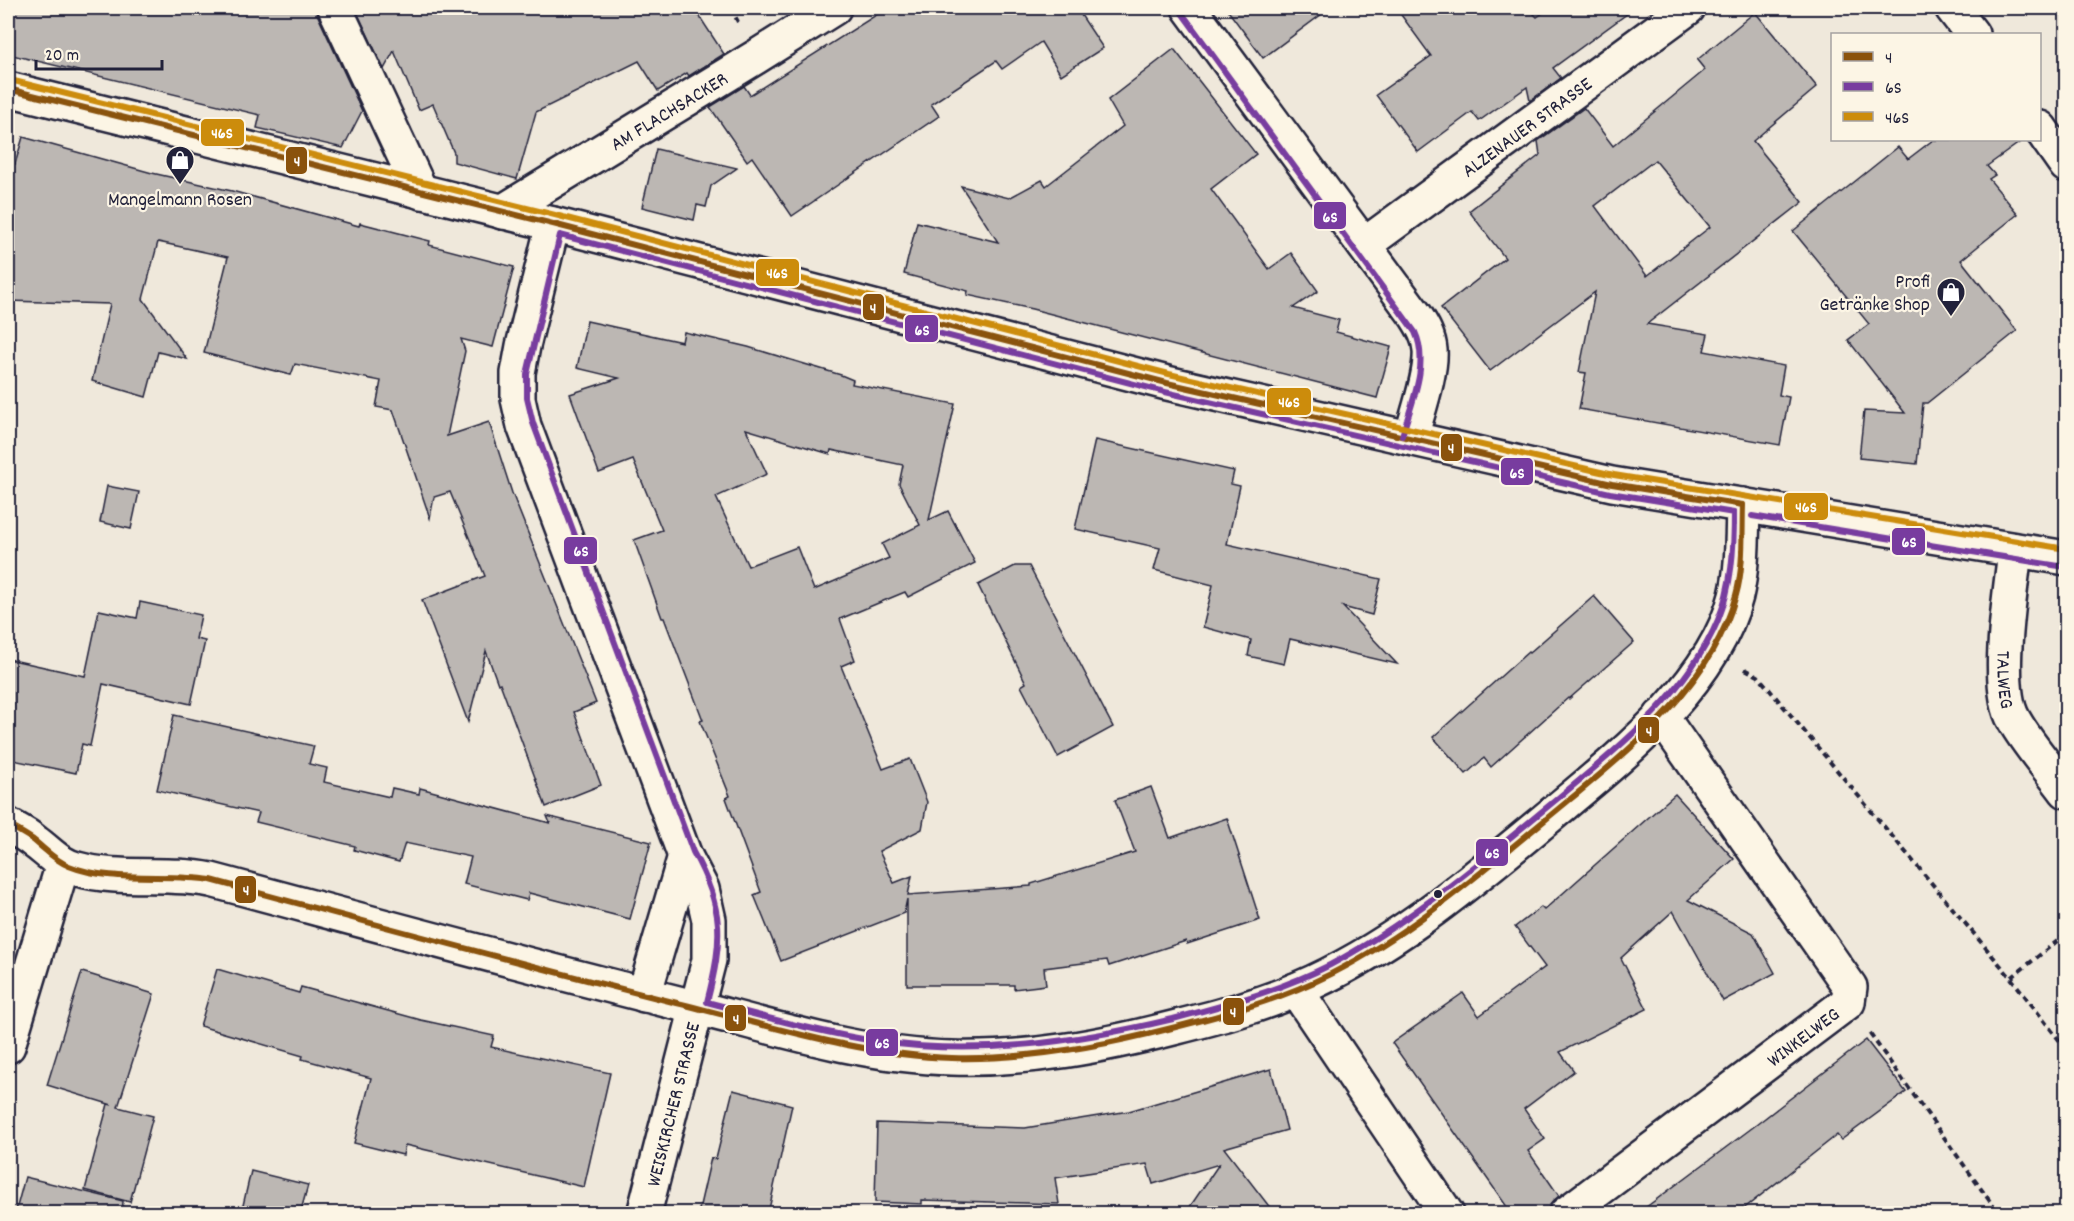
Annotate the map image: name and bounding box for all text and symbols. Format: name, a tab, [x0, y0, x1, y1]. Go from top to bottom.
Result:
scale bar	[36, 33, 162, 71]
legend	[1831, 33, 2041, 141]
text: 20 m	[45, 44, 79, 69]
text: 4	[1885, 47, 1892, 72]
street label: AM FLACHSACKER	[606, 66, 734, 160]
street label: ALZENAUER STRASSE	[1457, 72, 1599, 186]
text: 6S	[1885, 77, 1902, 102]
text: 46S	[1885, 107, 1909, 132]
line badge: 46S	[200, 118, 245, 147]
text: 46S	[211, 123, 233, 146]
shop icon: Mangelmann Rosen	[164, 144, 196, 186]
line badge: 4	[285, 146, 308, 175]
text: 4	[294, 151, 300, 174]
place label: Mangelmann Rosen	[108, 187, 252, 215]
line badge: 6S	[1313, 201, 1347, 230]
text: 6S	[1323, 207, 1337, 230]
line badge: 46S	[755, 258, 800, 287]
text: 46S	[766, 263, 788, 286]
place label: Profi Getränke Shop	[1819, 269, 1930, 320]
shop icon: Profi Getränke Shop	[1935, 276, 1967, 318]
line badge: 4	[862, 293, 885, 321]
text: 4	[870, 298, 876, 321]
line badge: 6S	[904, 314, 939, 343]
text: 6S	[915, 320, 929, 343]
line badge: 46S	[1266, 387, 1312, 416]
text: 46S	[1278, 392, 1300, 415]
line badge: 4	[1440, 433, 1463, 462]
text: 4	[1448, 438, 1454, 461]
line badge: 6S	[1500, 457, 1534, 486]
text: 6S	[1510, 463, 1524, 486]
line badge: 46S	[1783, 492, 1829, 521]
text: 46S	[1795, 497, 1817, 520]
line badge: 6S	[1891, 527, 1926, 556]
text: 6S	[1902, 532, 1916, 555]
line badge: 6S	[563, 536, 598, 565]
text: 6S	[574, 541, 588, 564]
street label: TALWEG	[1987, 650, 2020, 712]
line badge: 4	[1637, 716, 1660, 744]
text: 4	[1646, 721, 1652, 744]
line badge: 6S	[1475, 838, 1509, 867]
text: 6S	[1485, 843, 1499, 866]
line badge: 4	[234, 875, 257, 904]
text: 4	[243, 880, 249, 903]
unlabelled marker	[1432, 888, 1444, 900]
line badge: 4	[1222, 997, 1245, 1026]
text: 4	[1230, 1002, 1236, 1025]
street label: WINKELWEG	[1762, 1002, 1847, 1075]
line badge: 4	[724, 1004, 747, 1032]
text: 4	[733, 1009, 739, 1032]
street label: WEISKIRCHER STRASSE	[641, 1020, 709, 1190]
line badge: 6S	[865, 1028, 899, 1057]
text: 6S	[875, 1033, 889, 1056]

